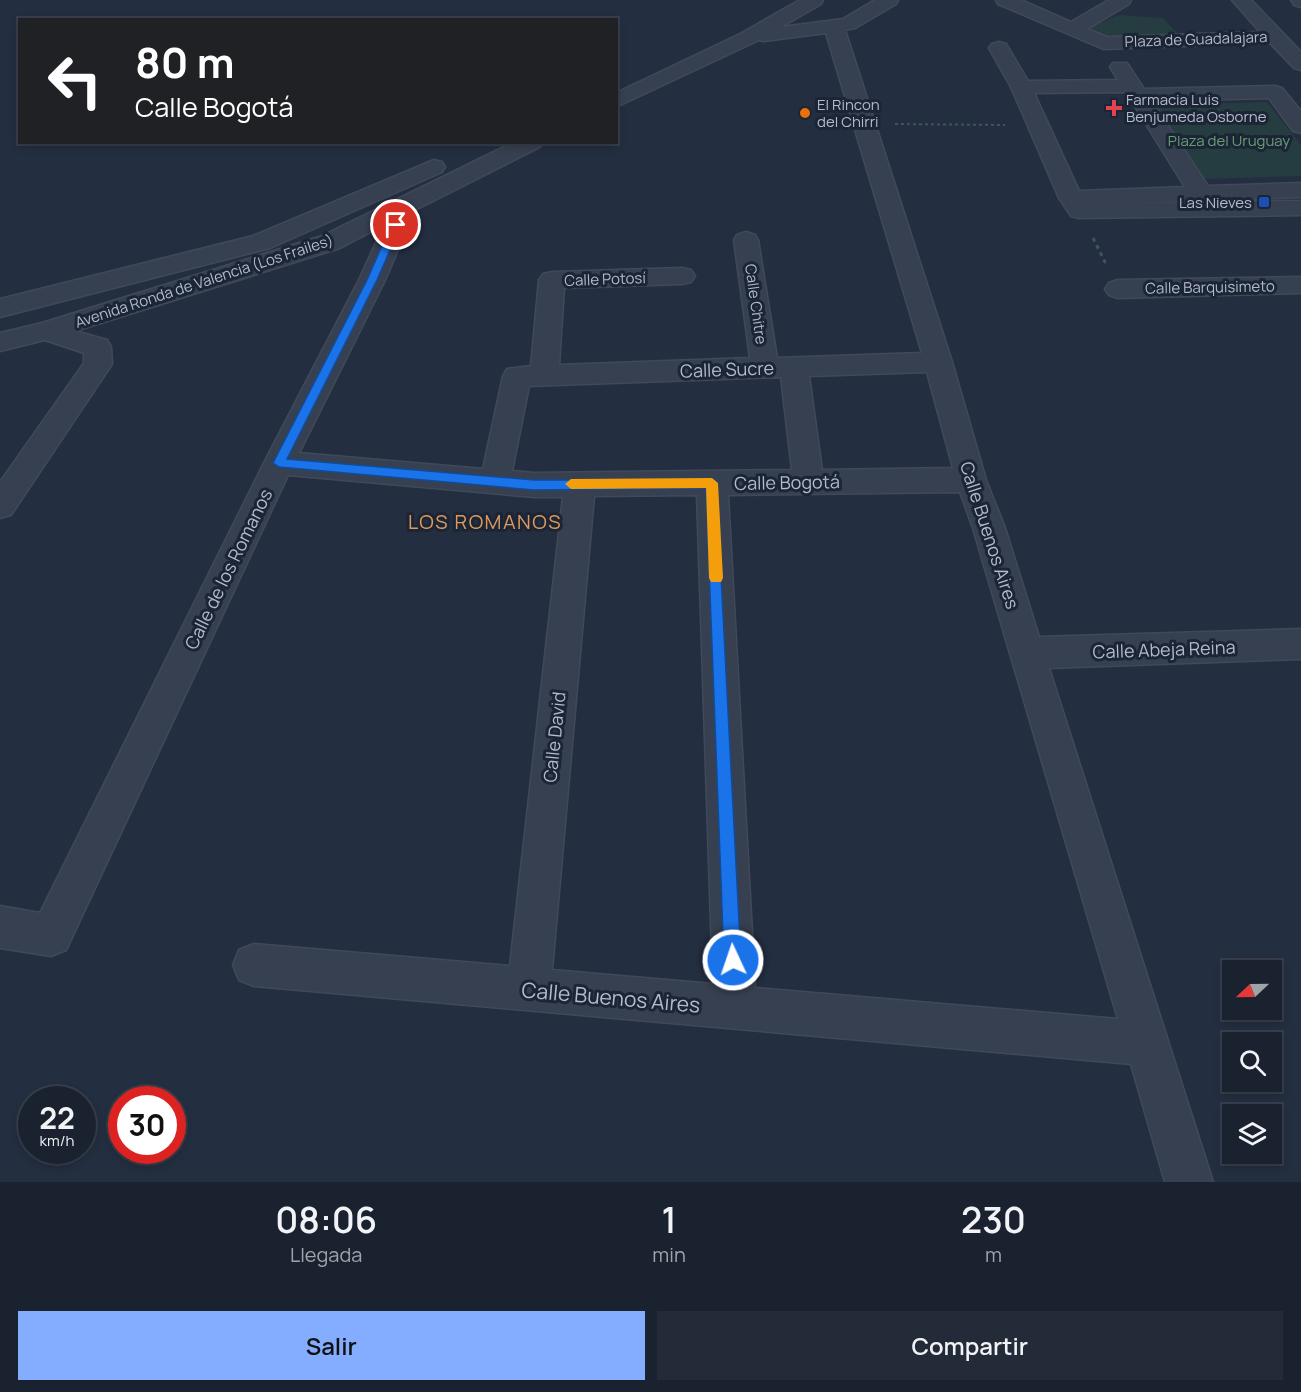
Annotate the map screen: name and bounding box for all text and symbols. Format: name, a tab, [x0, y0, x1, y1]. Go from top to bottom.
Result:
street label: Plaza de Guadalajara	[1124, 26, 1268, 52]
text: 80 m	[135, 33, 235, 91]
icon: left	[36, 42, 114, 120]
text: Calle Bogotá	[135, 88, 293, 125]
place label: Farmacia Luis Benjumeda Osborne	[1126, 89, 1267, 127]
place label: El Rincon del Chirri	[817, 94, 880, 132]
marker: Farmacia Luis Benjumeda Osborne	[1107, 101, 1121, 115]
marker: El Rincon del Chirri	[798, 106, 812, 120]
park label: Plaza del Uruguay	[1168, 130, 1290, 151]
place label: Las Nieves	[1179, 192, 1252, 213]
marker: Las Nieves	[1257, 195, 1271, 209]
pin	[370, 199, 421, 250]
icon: arrive	[379, 208, 412, 241]
street label: Avenida Ronda de Valencia (Los Frailes)	[72, 229, 336, 333]
street label: Calle Chitre	[740, 262, 772, 346]
street label: Calle Potosí	[564, 267, 647, 291]
street label: Calle Barquisimeto	[1145, 275, 1275, 299]
street label: Calle Sucre	[680, 355, 774, 383]
street label: Calle Buenos Aires	[955, 458, 1025, 612]
street label: Calle Bogotá	[734, 469, 840, 495]
street label: Calle de los Romanos	[179, 485, 277, 653]
district label: LOS ROMANOS	[408, 508, 562, 535]
street label: Calle Abeja Reina	[1092, 635, 1236, 663]
street label: Calle David	[537, 690, 571, 784]
position arrow	[701, 928, 765, 992]
north arrow	[1222, 960, 1282, 1020]
map controls	[1222, 960, 1282, 1164]
street label: Calle Buenos Aires	[521, 975, 701, 1019]
button: search	[1222, 1032, 1282, 1092]
speed limit sign: 30	[108, 1086, 186, 1164]
text: 22	[39, 1097, 75, 1138]
button: layers	[1222, 1104, 1282, 1164]
text: km/h	[40, 1130, 74, 1151]
text: 08:06	[275, 1195, 377, 1244]
text: 1	[662, 1195, 677, 1244]
text: 230	[961, 1195, 1026, 1244]
text: Llegada	[290, 1241, 362, 1268]
text: min	[652, 1241, 686, 1268]
text: m	[985, 1241, 1002, 1268]
button: Salir	[18, 1311, 645, 1380]
button: Compartir	[657, 1311, 1283, 1380]

